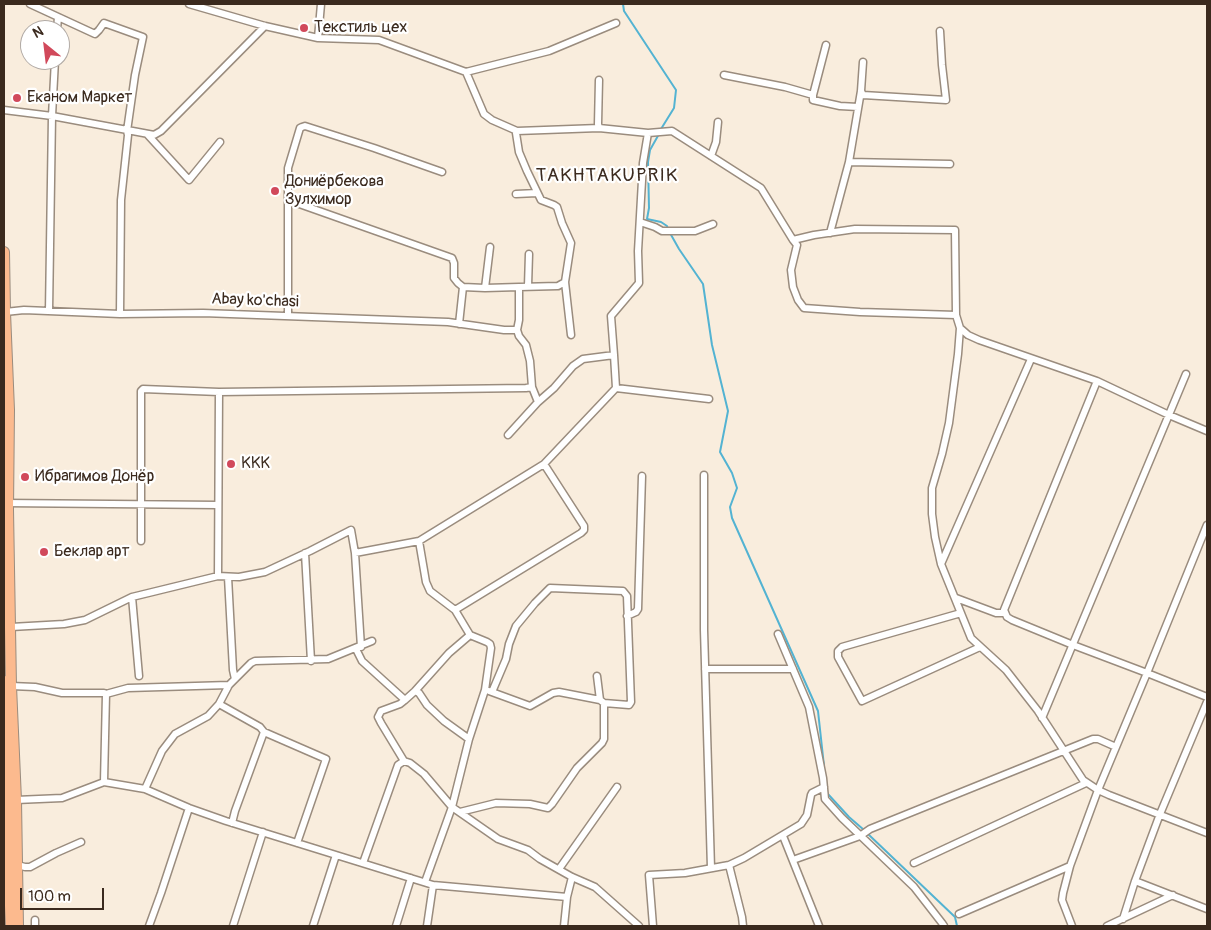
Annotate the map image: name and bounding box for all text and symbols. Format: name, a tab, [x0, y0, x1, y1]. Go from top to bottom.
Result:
place label: Текстиль цех	[314, 18, 407, 38]
north arrow	[20, 20, 70, 70]
marker: Текстиль цех	[298, 22, 310, 34]
text: N	[30, 23, 46, 42]
place label: Еканом Маркет	[27, 88, 132, 108]
marker: Еканом Маркет	[11, 92, 23, 104]
district label: TAKHTAKUPRIK	[534, 165, 680, 187]
place label: Дониёрбекова Зулхимор	[285, 172, 384, 210]
marker: Дониёрбекова Зулхимор	[269, 185, 281, 197]
street label: Abay ko'chasi	[211, 290, 299, 312]
place label: KKK	[241, 454, 270, 474]
marker: KKK	[225, 458, 237, 470]
place label: Ибрагимов Донёр	[35, 467, 154, 487]
marker: Ибрагимов Донёр	[19, 471, 31, 483]
place label: Беклар арт	[54, 542, 130, 562]
marker: Беклар арт	[38, 546, 50, 558]
scale bar	[22, 878, 106, 910]
text: 100 m	[28, 887, 71, 906]

